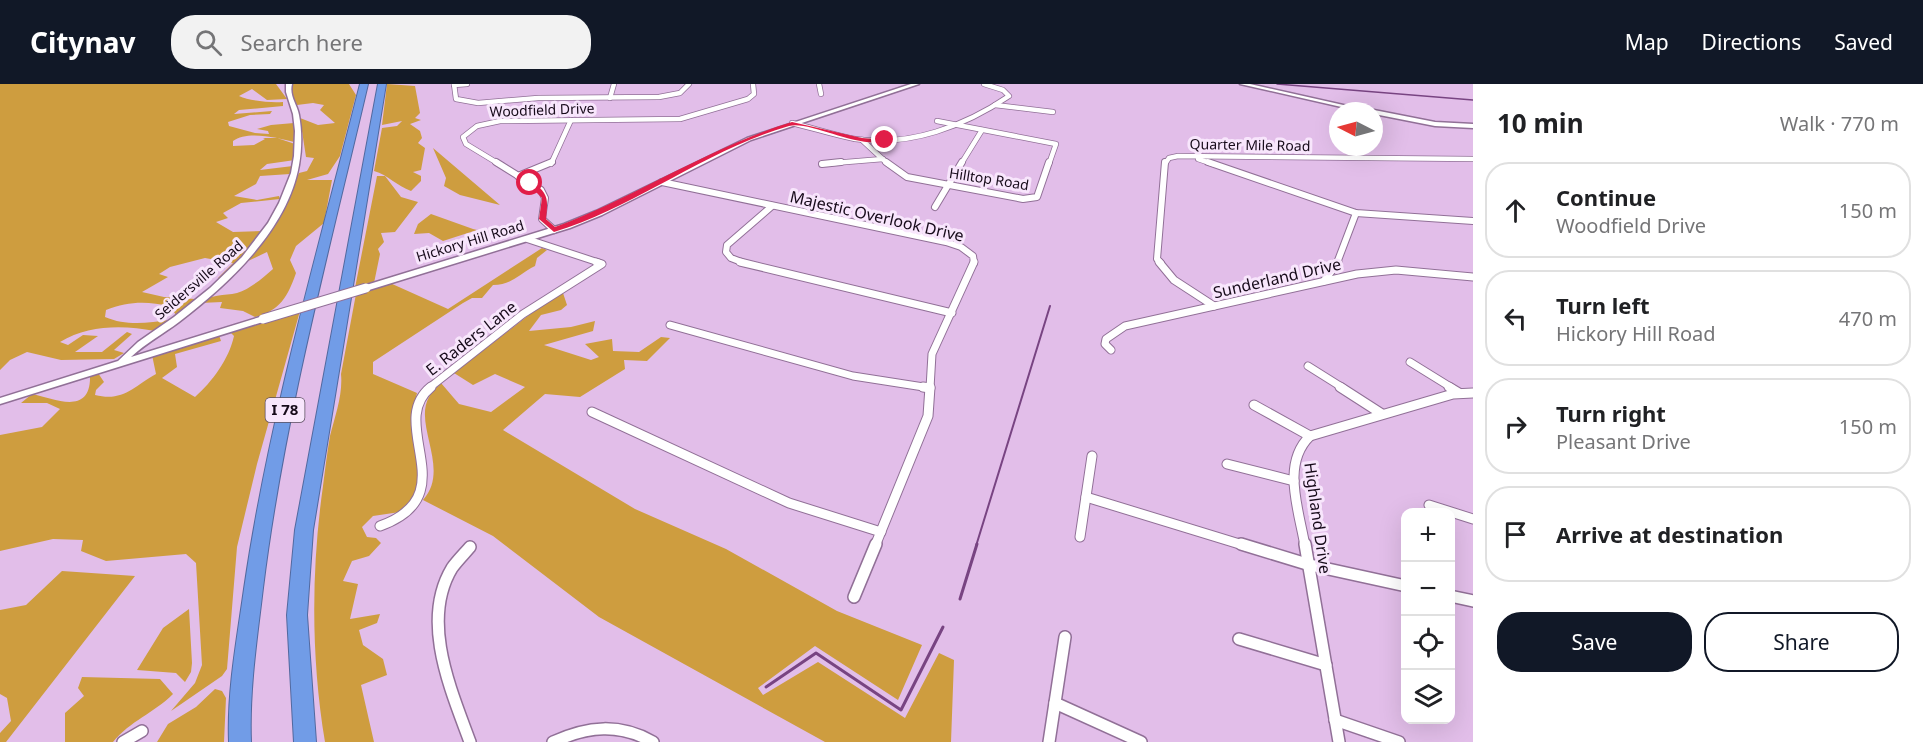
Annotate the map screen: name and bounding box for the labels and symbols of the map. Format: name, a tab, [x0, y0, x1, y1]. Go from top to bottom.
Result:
street label: Woodfield Drive	[489, 98, 595, 121]
north arrow	[1329, 102, 1383, 156]
route end	[871, 126, 897, 152]
street label: Quarter Mile Road	[1190, 134, 1311, 155]
street label: Hilltop Road	[948, 163, 1030, 194]
route start	[516, 169, 542, 195]
street label: Majestic Overlook Drive	[788, 185, 966, 247]
street label: Hickory Hill Road	[414, 215, 526, 266]
street label: Seidersville Road	[150, 236, 247, 323]
street label: Sunderland Drive	[1211, 253, 1343, 303]
street label: E. Raders Lane	[421, 296, 521, 380]
road number: I 78	[266, 398, 304, 422]
street label: Highland Drive	[1299, 461, 1337, 575]

